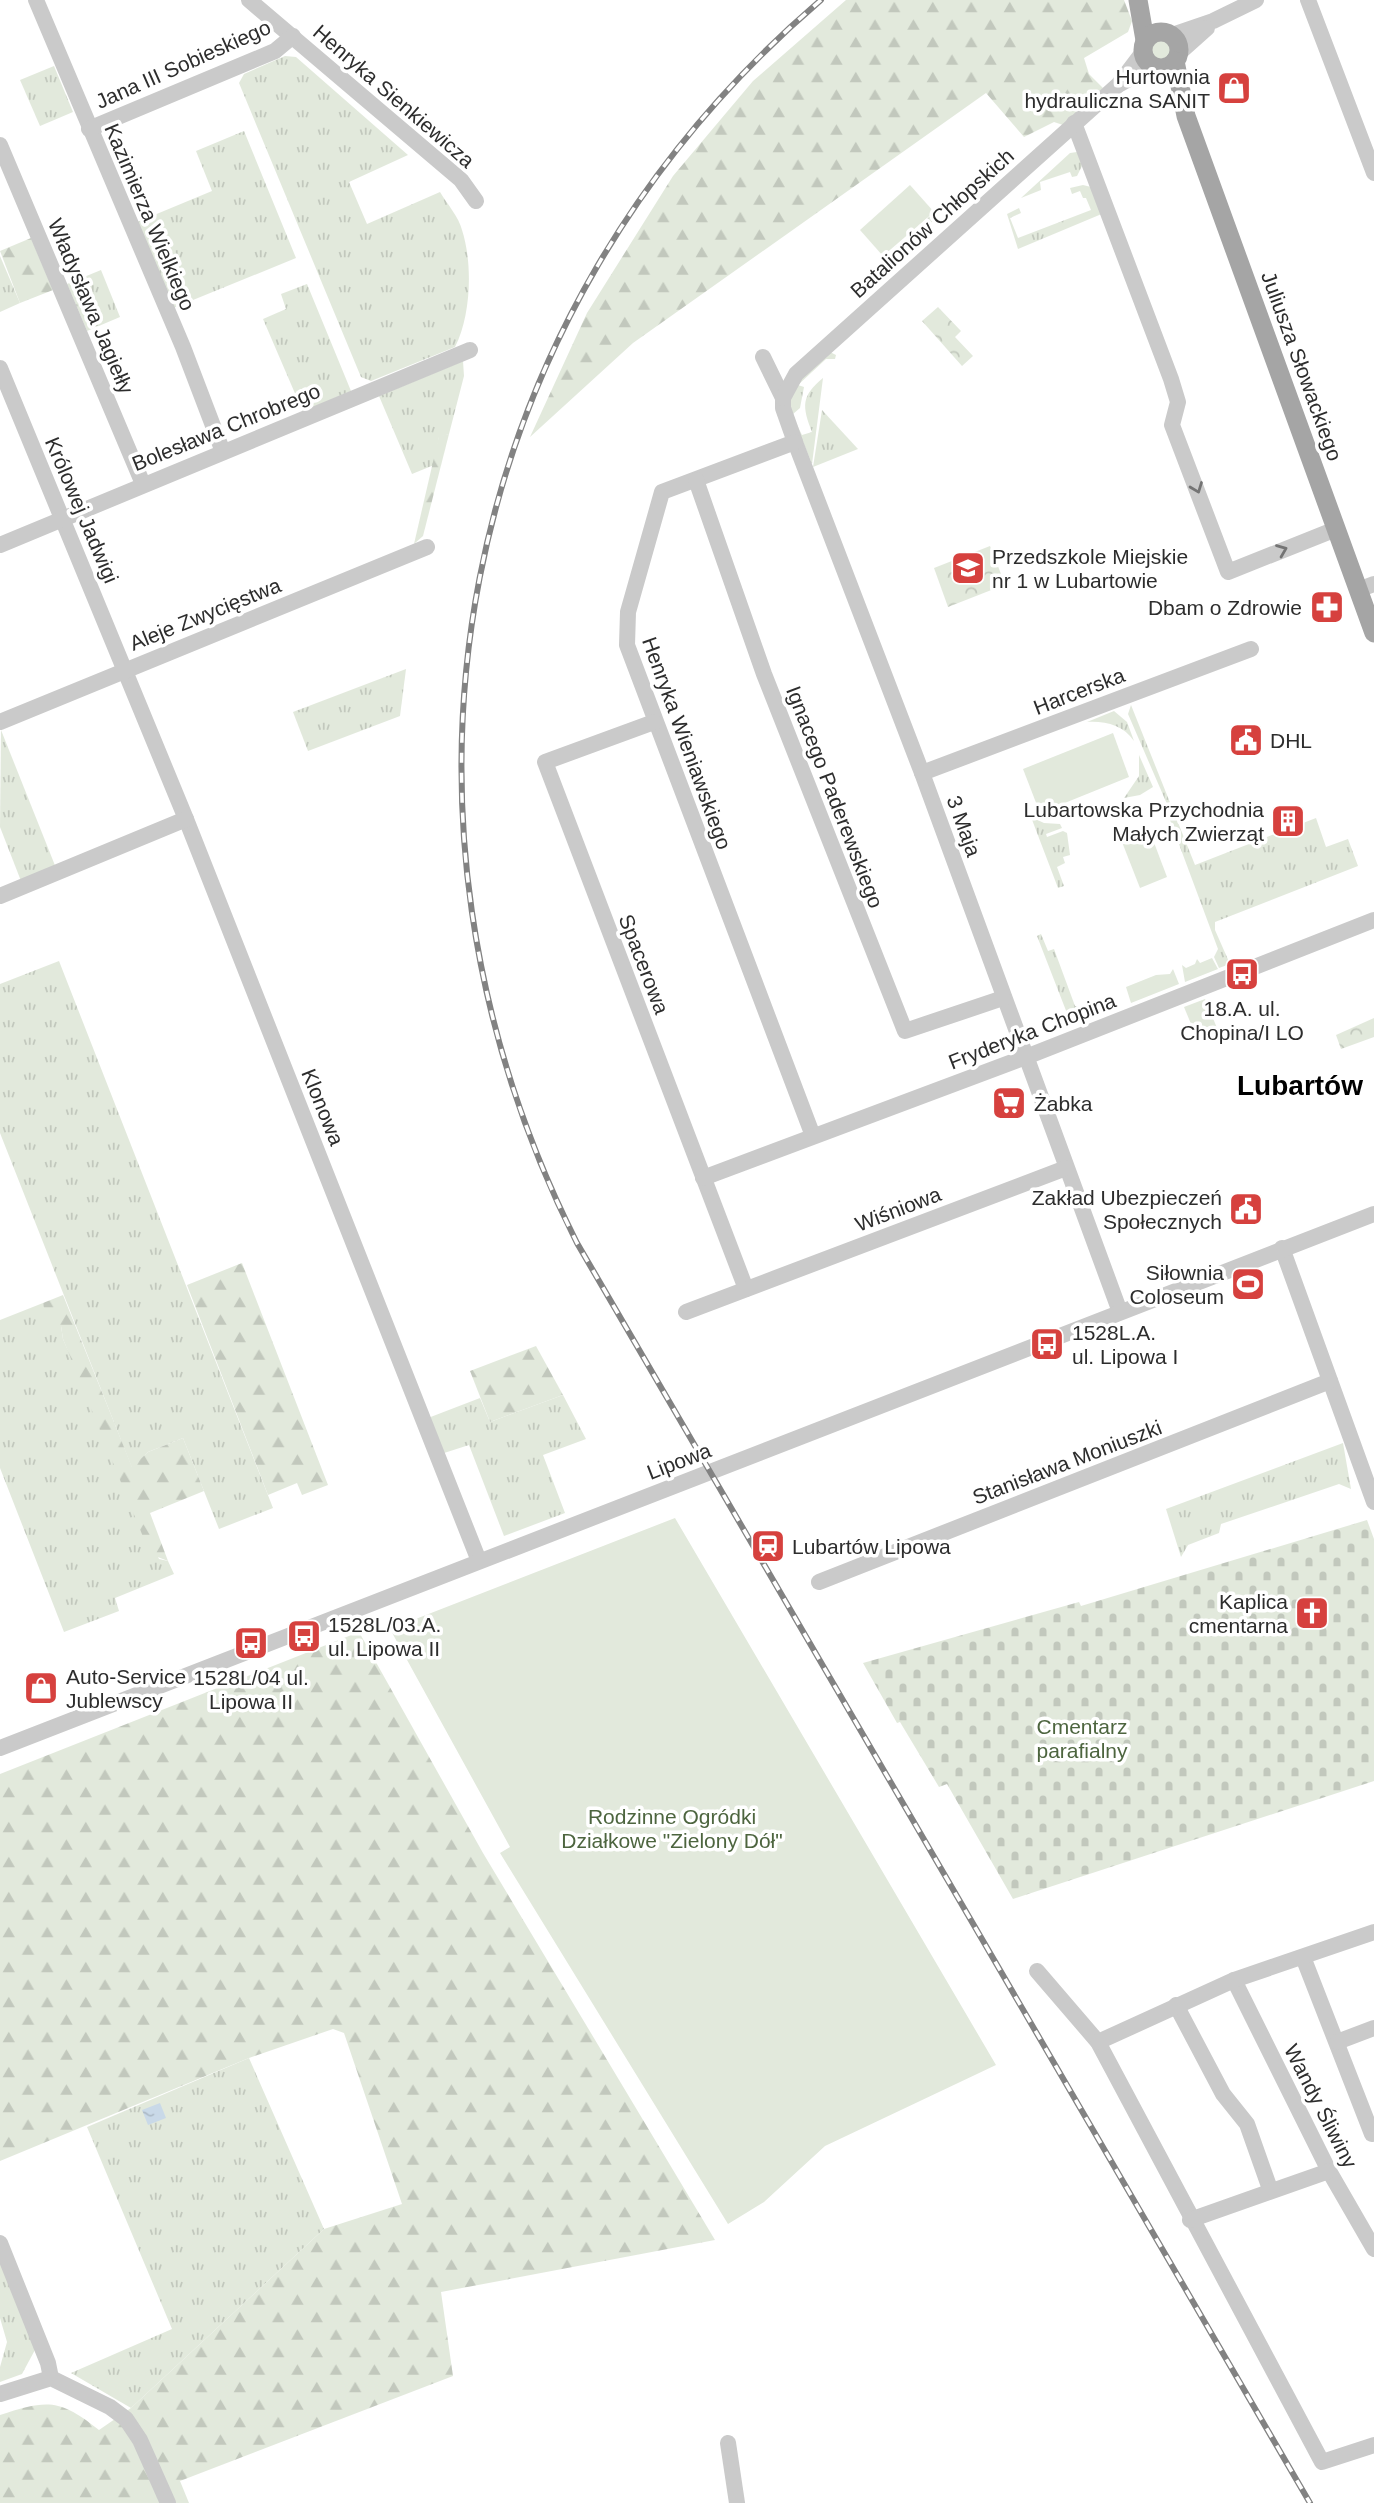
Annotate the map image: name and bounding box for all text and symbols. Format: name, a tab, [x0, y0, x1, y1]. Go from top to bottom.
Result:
street label: Jana III Sobieskiego	[92, 15, 274, 113]
street label: Henryka Sienkiewicza	[309, 20, 479, 172]
place label: Hurtownia hydrauliczna SANIT	[1024, 65, 1210, 112]
shop icon: Hurtownia hydrauliczna SANIT	[1215, 69, 1253, 107]
street label: Kazimierza Wielkiego	[100, 120, 200, 314]
street label: Batalionów Chłopskich	[846, 144, 1018, 302]
street label: Władysława Jagiełły	[44, 215, 138, 397]
street label: Juliusza Słowackiego	[1257, 268, 1347, 464]
street label: Bolesława Chrobrego	[129, 379, 323, 475]
street label: Królowej Jadwigi	[41, 434, 123, 586]
one-way arrow	[1188, 482, 1202, 494]
place label: Przedszkole Miejskie nr 1 w Lubartowie	[992, 545, 1188, 592]
one-way arrow	[1275, 545, 1287, 559]
school or university icon: Przedszkole Miejskie nr 1 w Lubartowie	[949, 549, 987, 587]
street label: Aleje Zwycięstwa	[126, 573, 284, 655]
pharmacy icon: Dbam o Zdrowie	[1308, 588, 1346, 626]
place label: Dbam o Zdrowie	[1148, 596, 1302, 619]
street label: Henryka Wieniawskiego	[638, 634, 736, 852]
street label: Harcerska	[1030, 663, 1128, 719]
street label: Ignacego Paderewskiego	[782, 683, 888, 911]
public building icon: DHL	[1227, 721, 1265, 759]
place label: DHL	[1270, 729, 1312, 752]
street label: 3 Maja	[942, 792, 986, 860]
place label: Lubartowska Przychodnia Małych Zwierząt	[1024, 798, 1264, 845]
building icon: Lubartowska Przychodnia Małych Zwierząt	[1269, 802, 1307, 840]
street label: Spacerowa	[614, 911, 674, 1017]
bus stop icon: 18.A. ul. Chopina/I LO	[1223, 955, 1261, 993]
street label: Fryderyka Chopina	[945, 988, 1119, 1074]
place label: 18.A. ul. Chopina/I LO	[1180, 997, 1304, 1044]
street label: Klonowa	[297, 1065, 349, 1149]
district label: Lubartów	[1237, 1070, 1363, 1101]
supermarket icon: Żabka	[990, 1084, 1028, 1122]
place label: Żabka	[1034, 1092, 1093, 1115]
street label: Wiśniowa	[852, 1182, 944, 1236]
place label: Zakład Ubezpieczeń Społecznych	[1032, 1186, 1222, 1233]
public building icon: Zakład Ubezpieczeń Społecznych	[1227, 1190, 1265, 1228]
place label: Siłownia Coloseum	[1129, 1261, 1224, 1308]
sports icon: Siłownia Coloseum	[1229, 1265, 1267, 1303]
place label: 1528L.A. ul. Lipowa I	[1072, 1321, 1178, 1368]
bus stop icon: 1528L.A. ul. Lipowa I	[1028, 1325, 1066, 1363]
street label: Stanisława Moniuszki	[969, 1415, 1165, 1509]
street label: Lipowa	[644, 1438, 714, 1484]
station icon: Lubartów Lipowa	[749, 1527, 787, 1565]
place label: Lubartów Lipowa	[792, 1535, 951, 1558]
place label: Kaplica cmentarna	[1189, 1590, 1288, 1637]
church icon: Kaplica cmentarna	[1293, 1594, 1331, 1632]
place label: 1528L/03.A. ul. Lipowa II	[328, 1613, 441, 1660]
bus stop icon: 1528L/03.A. ul. Lipowa II	[285, 1617, 323, 1655]
bus stop icon: 1528L/04 ul. Lipowa II	[232, 1624, 270, 1662]
place label: Auto-Service Jublewscy	[66, 1665, 186, 1712]
place label: 1528L/04 ul. Lipowa II	[193, 1666, 309, 1713]
shop icon: Auto-Service Jublewscy	[22, 1669, 60, 1707]
park label: Cmentarz parafialny	[1036, 1715, 1128, 1762]
park label: Rodzinne Ogródki Działkowe "Zielony Dół"	[561, 1805, 783, 1852]
street label: Wandy Śliwiny	[1280, 2040, 1362, 2172]

